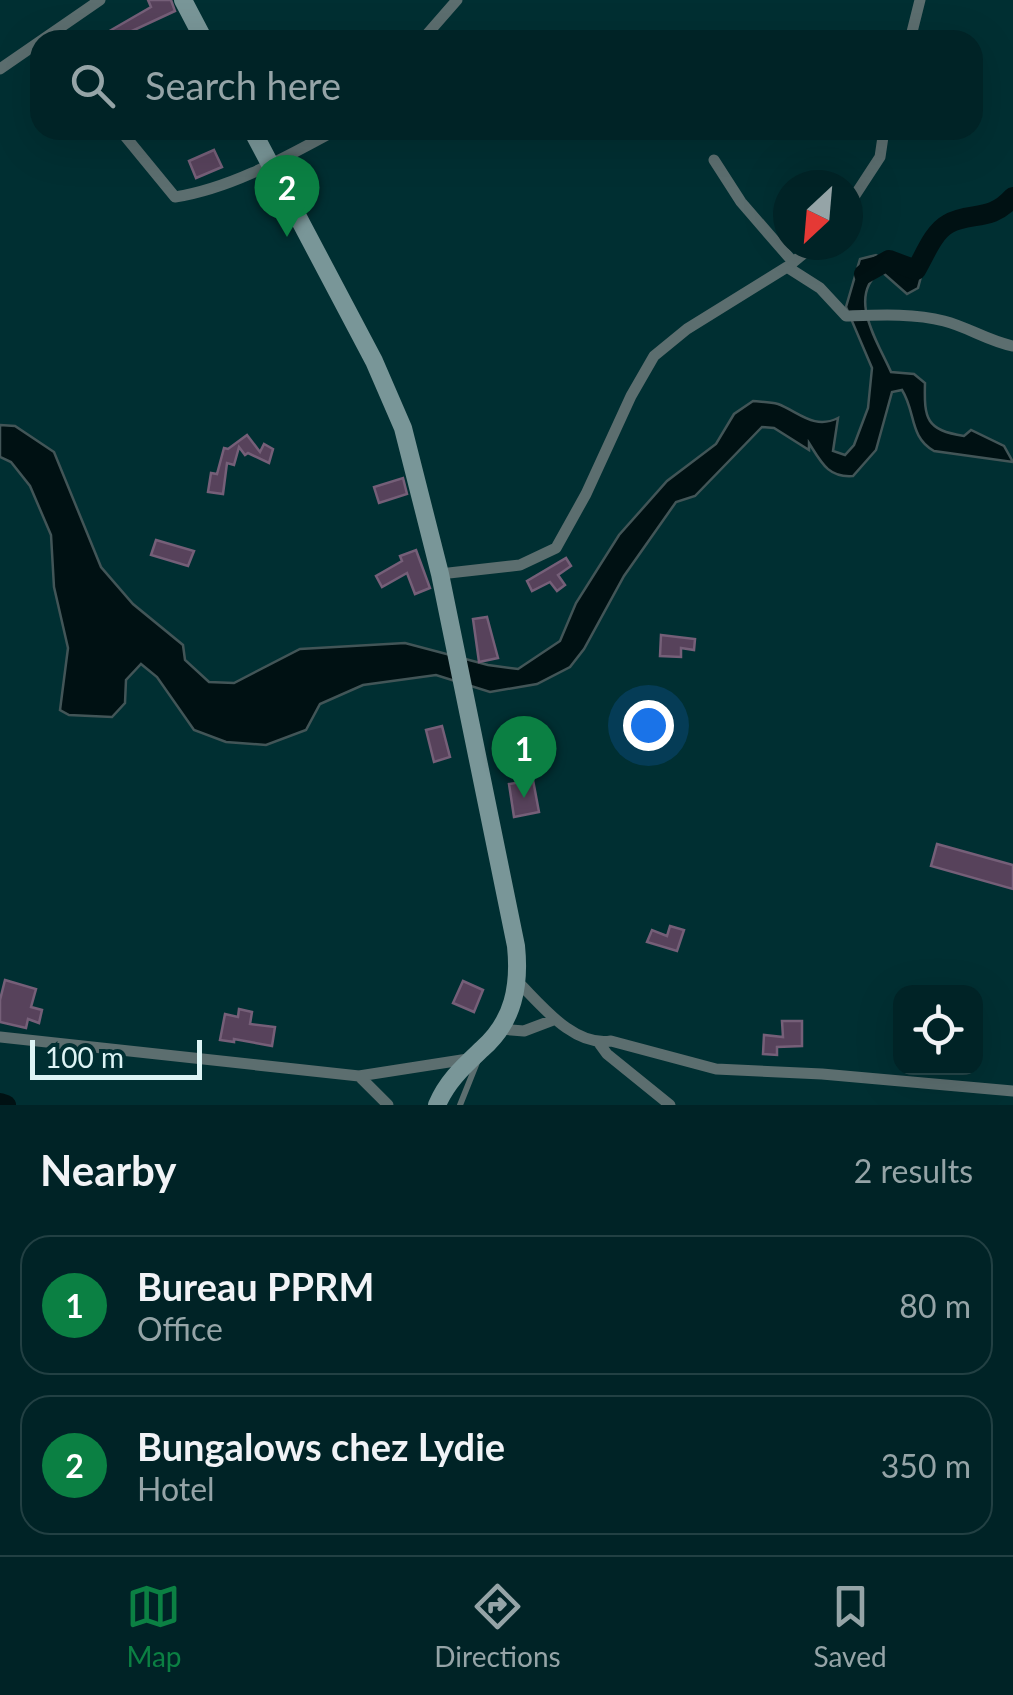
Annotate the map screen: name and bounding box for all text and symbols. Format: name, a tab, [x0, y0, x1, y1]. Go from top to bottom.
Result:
search box	[30, 30, 983, 140]
icon: search	[65, 58, 120, 113]
text: Search here	[145, 62, 341, 108]
pin: 2	[254, 154, 320, 237]
north arrow	[773, 170, 863, 260]
your location	[623, 700, 674, 751]
pin: 1	[492, 716, 556, 798]
map controls	[893, 985, 983, 1075]
button: locate	[893, 985, 983, 1075]
scale bar	[30, 1035, 202, 1080]
text: 100 m	[45, 1040, 124, 1074]
text: Nearby	[40, 1145, 177, 1195]
text: 2 results	[854, 1151, 973, 1190]
text: Bureau PPRM	[137, 1263, 374, 1309]
text: 1	[65, 1286, 84, 1325]
text: 80 m	[899, 1286, 971, 1325]
text: Office	[137, 1309, 223, 1348]
text: Bungalows chez Lydie	[137, 1423, 505, 1469]
text: 2	[65, 1446, 84, 1485]
text: 350 m	[881, 1446, 971, 1485]
text: Hotel	[137, 1469, 215, 1508]
tab: Map	[126, 1579, 182, 1673]
tab: Directions	[434, 1579, 561, 1673]
tab: Saved	[813, 1579, 887, 1673]

